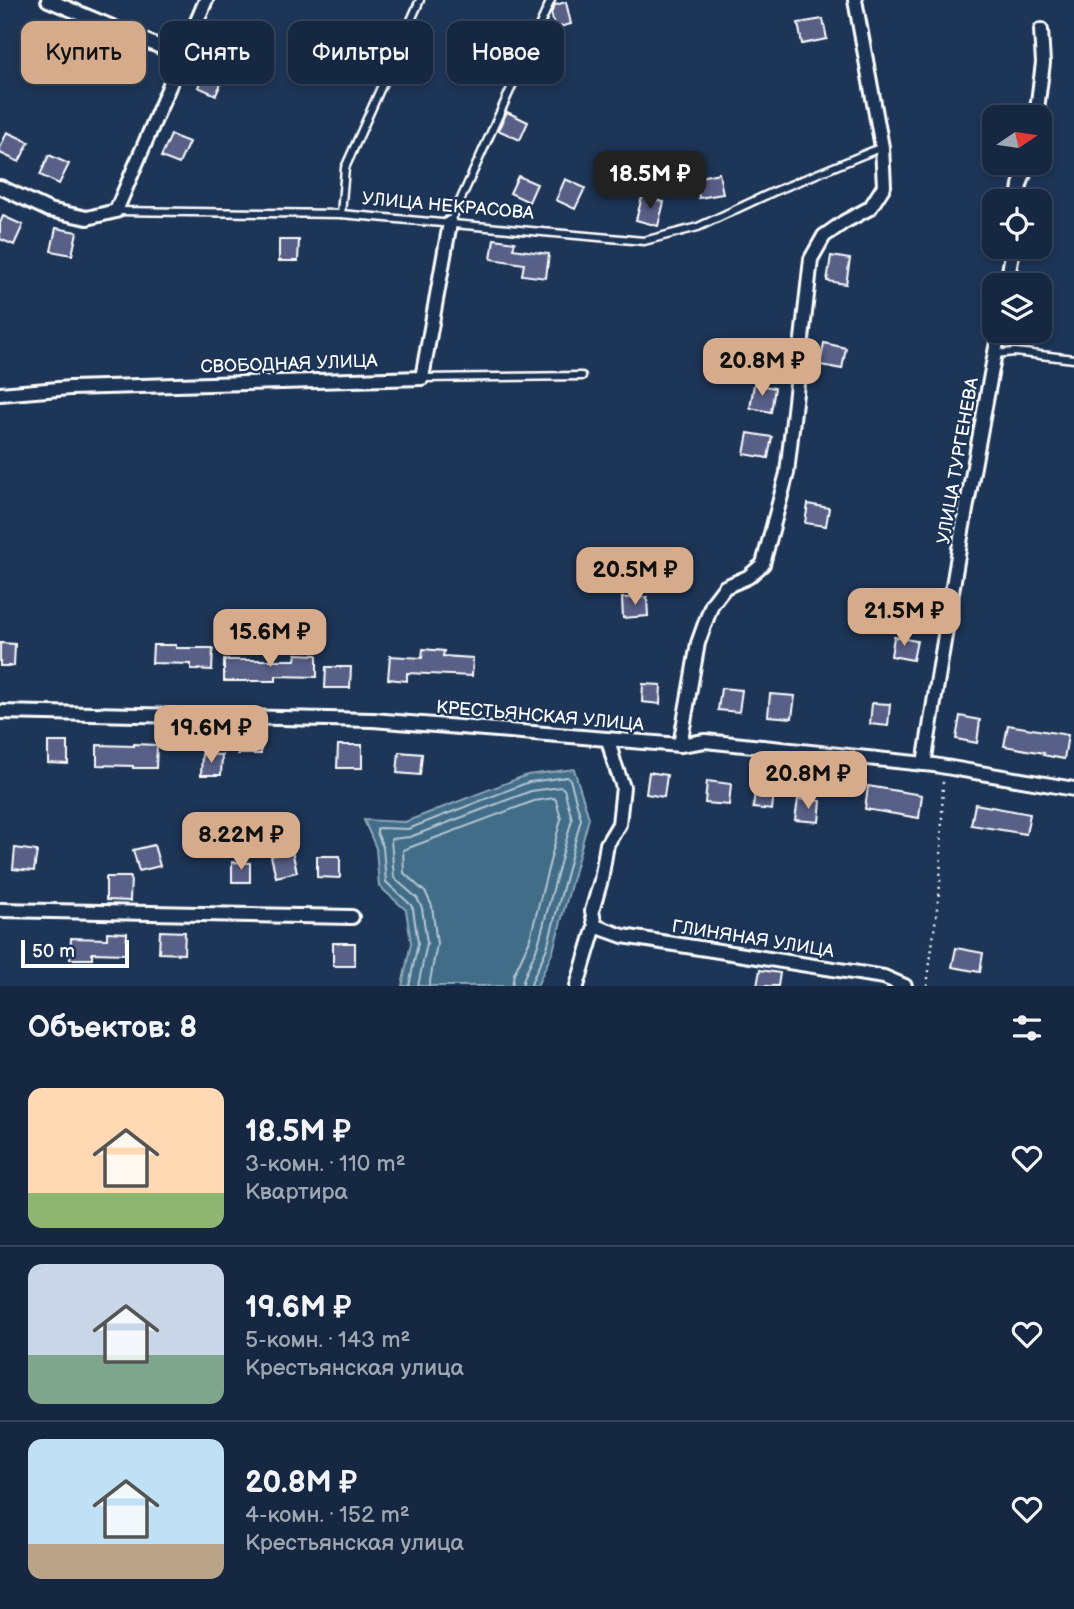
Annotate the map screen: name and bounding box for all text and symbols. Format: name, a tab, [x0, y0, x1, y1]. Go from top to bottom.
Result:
chip: Купить	[21, 21, 146, 84]
chip: Снять	[160, 21, 274, 84]
chip: Фильтры	[288, 21, 433, 84]
chip: Новое	[447, 21, 564, 84]
north arrow	[982, 105, 1052, 175]
map controls	[982, 105, 1052, 343]
pin: 18.5M ₽	[585, 152, 715, 211]
text: 18.5M ₽	[609, 160, 691, 188]
street label: УЛИЦА НЕКРАСОВА	[361, 188, 535, 224]
button: locate	[982, 189, 1052, 259]
button: layers	[982, 273, 1052, 343]
pin: 20.8M ₽	[697, 338, 827, 398]
text: 20.8M ₽	[719, 347, 805, 375]
street label: СВОБОДНАЯ УЛИЦА	[200, 350, 378, 378]
street label: УЛИЦА ТУРГЕНЕВА	[933, 376, 983, 546]
pin: 20.5M ₽	[570, 548, 700, 607]
text: 20.5M ₽	[592, 556, 678, 584]
pin: 21.5M ₽	[839, 588, 969, 648]
text: 21.5M ₽	[864, 597, 944, 625]
pin: 15.6M ₽	[205, 610, 335, 669]
text: 15.6M ₽	[229, 618, 311, 646]
street label: КРЕСТЬЯНСКАЯ УЛИЦА	[435, 696, 645, 736]
pin: 19.6M ₽	[146, 706, 276, 765]
text: 19.6M ₽	[170, 714, 252, 742]
pin: 20.8M ₽	[743, 752, 873, 811]
text: 20.8M ₽	[765, 760, 851, 788]
pin: 8.22M ₽	[176, 812, 306, 872]
text: 8.22M ₽	[198, 821, 284, 849]
street label: ГЛИНЯНАЯ УЛИЦА	[671, 916, 836, 962]
scale bar	[21, 937, 130, 969]
text: 50 m	[32, 940, 75, 963]
icon: filters	[1008, 1009, 1046, 1047]
text: Объектов: 8	[28, 1010, 197, 1046]
text: 18.5M ₽	[245, 1114, 351, 1150]
icon: home	[84, 1116, 168, 1200]
icon: heart	[1008, 1139, 1046, 1177]
text: 3-комн. · 110 m²	[245, 1150, 406, 1178]
text: Квартира	[245, 1178, 348, 1206]
text: 19.6M ₽	[245, 1290, 351, 1326]
icon: home	[84, 1292, 168, 1376]
icon: heart	[1008, 1315, 1046, 1353]
text: 5-комн. · 143 m²	[245, 1326, 410, 1354]
text: Крестьянская улица	[245, 1354, 464, 1382]
text: 20.8M ₽	[245, 1465, 357, 1501]
icon: home	[84, 1467, 168, 1551]
icon: heart	[1008, 1490, 1046, 1528]
text: 4-комн. · 152 m²	[245, 1501, 410, 1529]
text: Крестьянская улица	[245, 1529, 464, 1557]

